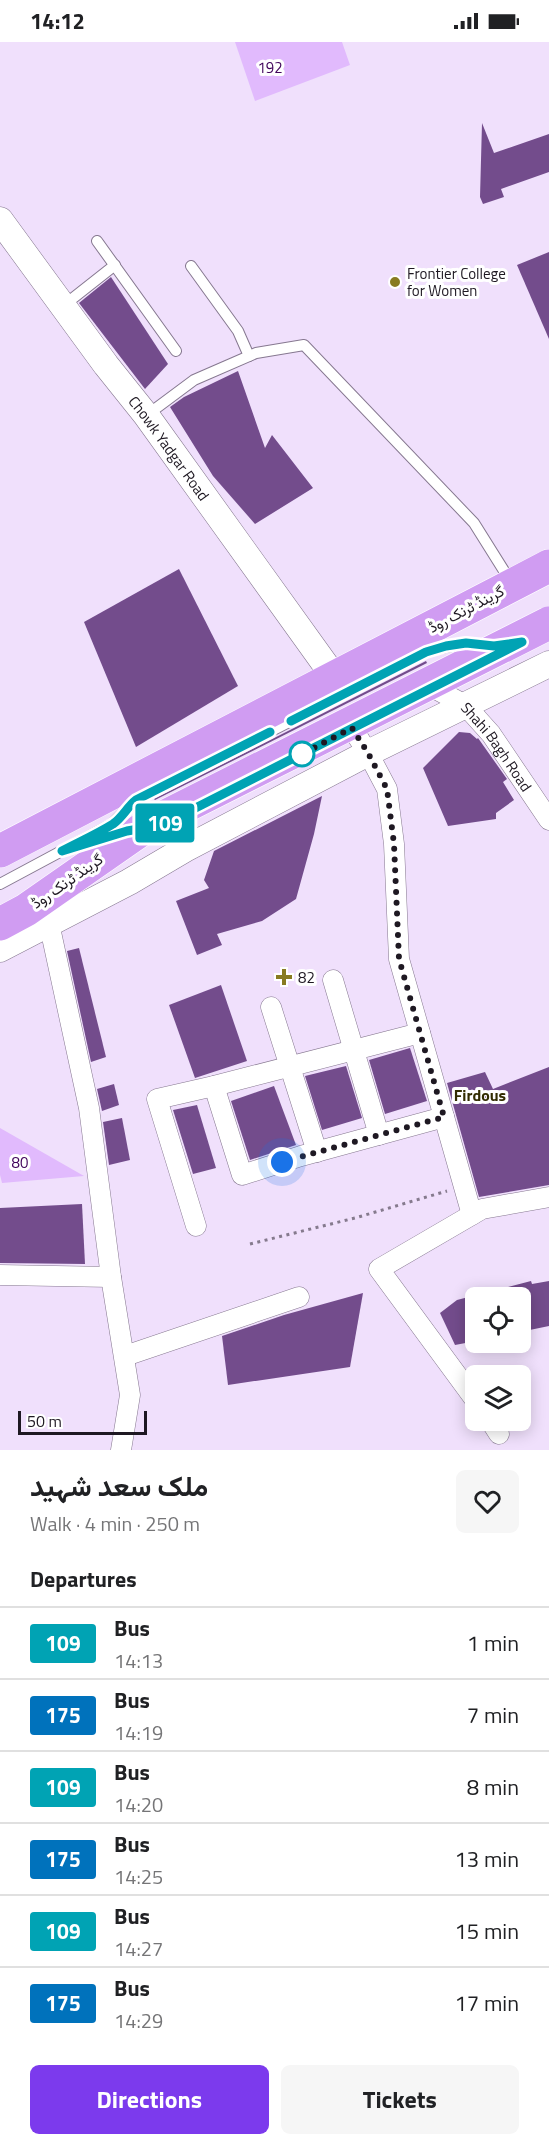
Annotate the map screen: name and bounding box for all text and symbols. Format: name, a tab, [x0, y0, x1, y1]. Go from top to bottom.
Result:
text: 14:12	[30, 4, 85, 38]
park label: 192	[257, 56, 283, 79]
place label: Frontier College for Women	[407, 262, 506, 302]
marker: Frontier College for Women	[388, 275, 402, 289]
street label: Chowk Yadgar Road	[123, 391, 215, 505]
street label: گرینڈ ٹرنک روڈ	[424, 579, 508, 639]
street label: Shahi Bagh Road	[456, 697, 538, 796]
unlabelled marker	[289, 741, 315, 767]
line badge: 109	[130, 804, 200, 842]
text: 109	[147, 807, 183, 839]
street label: گرینڈ ٹرنک روڈ	[26, 848, 108, 914]
place label: 82	[298, 966, 315, 989]
marker: 82	[275, 968, 293, 986]
district label: Firdous	[454, 1083, 506, 1107]
your location	[267, 1147, 297, 1177]
park label: 80	[12, 1151, 28, 1174]
map controls	[465, 1287, 531, 1431]
button: locate	[465, 1287, 531, 1353]
button: layers	[465, 1365, 531, 1431]
scale bar	[18, 1408, 147, 1436]
text: 50 m	[27, 1409, 62, 1433]
text: ملک سعد شہید	[30, 1464, 208, 1507]
button: heart	[456, 1470, 519, 1533]
text: Walk · 4 min · 250 m	[30, 1508, 200, 1539]
text: Departures	[30, 1562, 137, 1596]
text: Bus	[114, 1611, 150, 1645]
text: 1 min	[467, 1626, 519, 1660]
text: 109	[45, 1627, 81, 1659]
text: 14:13	[114, 1645, 163, 1676]
text: Bus	[114, 1683, 150, 1717]
text: 7 min	[467, 1698, 519, 1732]
text: 175	[45, 1699, 81, 1731]
text: 14:19	[114, 1717, 163, 1748]
text: Bus	[114, 1755, 150, 1789]
text: 8 min	[467, 1770, 519, 1804]
text: 109	[45, 1771, 81, 1803]
text: 14:20	[114, 1789, 163, 1820]
text: Bus	[114, 1827, 150, 1861]
text: 13 min	[454, 1842, 519, 1876]
text: 175	[45, 1843, 81, 1875]
text: 14:25	[114, 1861, 163, 1892]
text: Bus	[114, 1899, 150, 1933]
text: 15 min	[454, 1914, 519, 1948]
text: 109	[45, 1915, 81, 1947]
text: 14:27	[114, 1933, 163, 1964]
text: Bus	[114, 1971, 150, 2005]
text: 17 min	[454, 1986, 519, 2020]
text: 175	[45, 1987, 81, 2019]
text: 14:29	[114, 2005, 163, 2036]
button: Directions	[30, 2065, 269, 2134]
button: Tickets	[281, 2065, 519, 2134]

